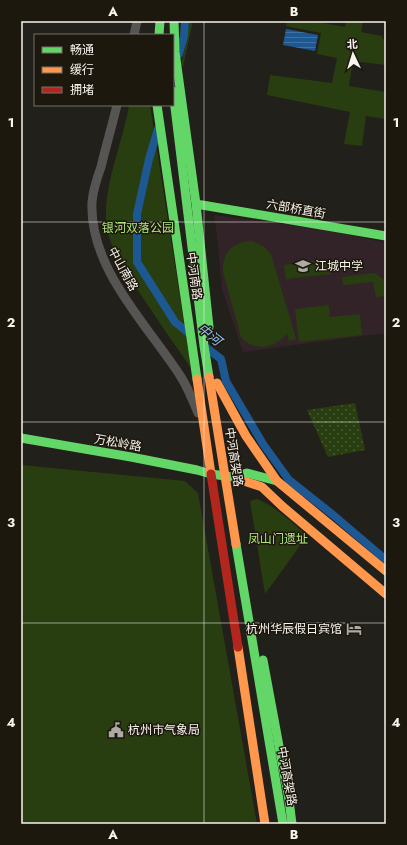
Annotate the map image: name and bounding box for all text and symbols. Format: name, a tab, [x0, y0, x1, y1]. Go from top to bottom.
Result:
text: A	[107, 2, 118, 21]
text: B	[290, 2, 299, 21]
legend	[34, 34, 174, 106]
north arrow	[333, 34, 373, 74]
text: 北	[346, 36, 358, 52]
text: 畅通	[70, 41, 94, 59]
text: 缓行	[70, 61, 94, 79]
text: 拥堵	[70, 81, 94, 99]
text: 1	[8, 113, 14, 132]
text: 1	[393, 113, 399, 132]
street label: 六部桥直街	[265, 195, 327, 223]
park label: 银河双落公园	[102, 219, 174, 237]
street label: 中山南路	[103, 244, 143, 294]
street label: 中河南路	[182, 251, 206, 301]
school or university icon: 江城中学	[294, 257, 312, 275]
place label: 江城中学	[315, 257, 363, 275]
text: 2	[7, 313, 15, 332]
text: 2	[392, 313, 400, 332]
water label: 中河	[194, 319, 228, 352]
street label: 中河高架路	[220, 426, 248, 488]
street label: 万松岭路	[93, 430, 143, 456]
text: 3	[7, 513, 15, 532]
text: 3	[392, 513, 400, 532]
park label: 凤山门遗址	[248, 530, 308, 548]
place label: 杭州华辰假日宾馆	[246, 620, 342, 638]
hotel icon: 杭州华辰假日宾馆	[345, 620, 363, 638]
text: 4	[6, 713, 16, 732]
text: 4	[391, 713, 401, 732]
public building icon: 杭州市气象局	[107, 721, 125, 739]
place label: 杭州市气象局	[128, 721, 200, 739]
street label: 中河高架路	[273, 745, 301, 807]
text: A	[107, 825, 118, 844]
text: B	[290, 825, 299, 844]

